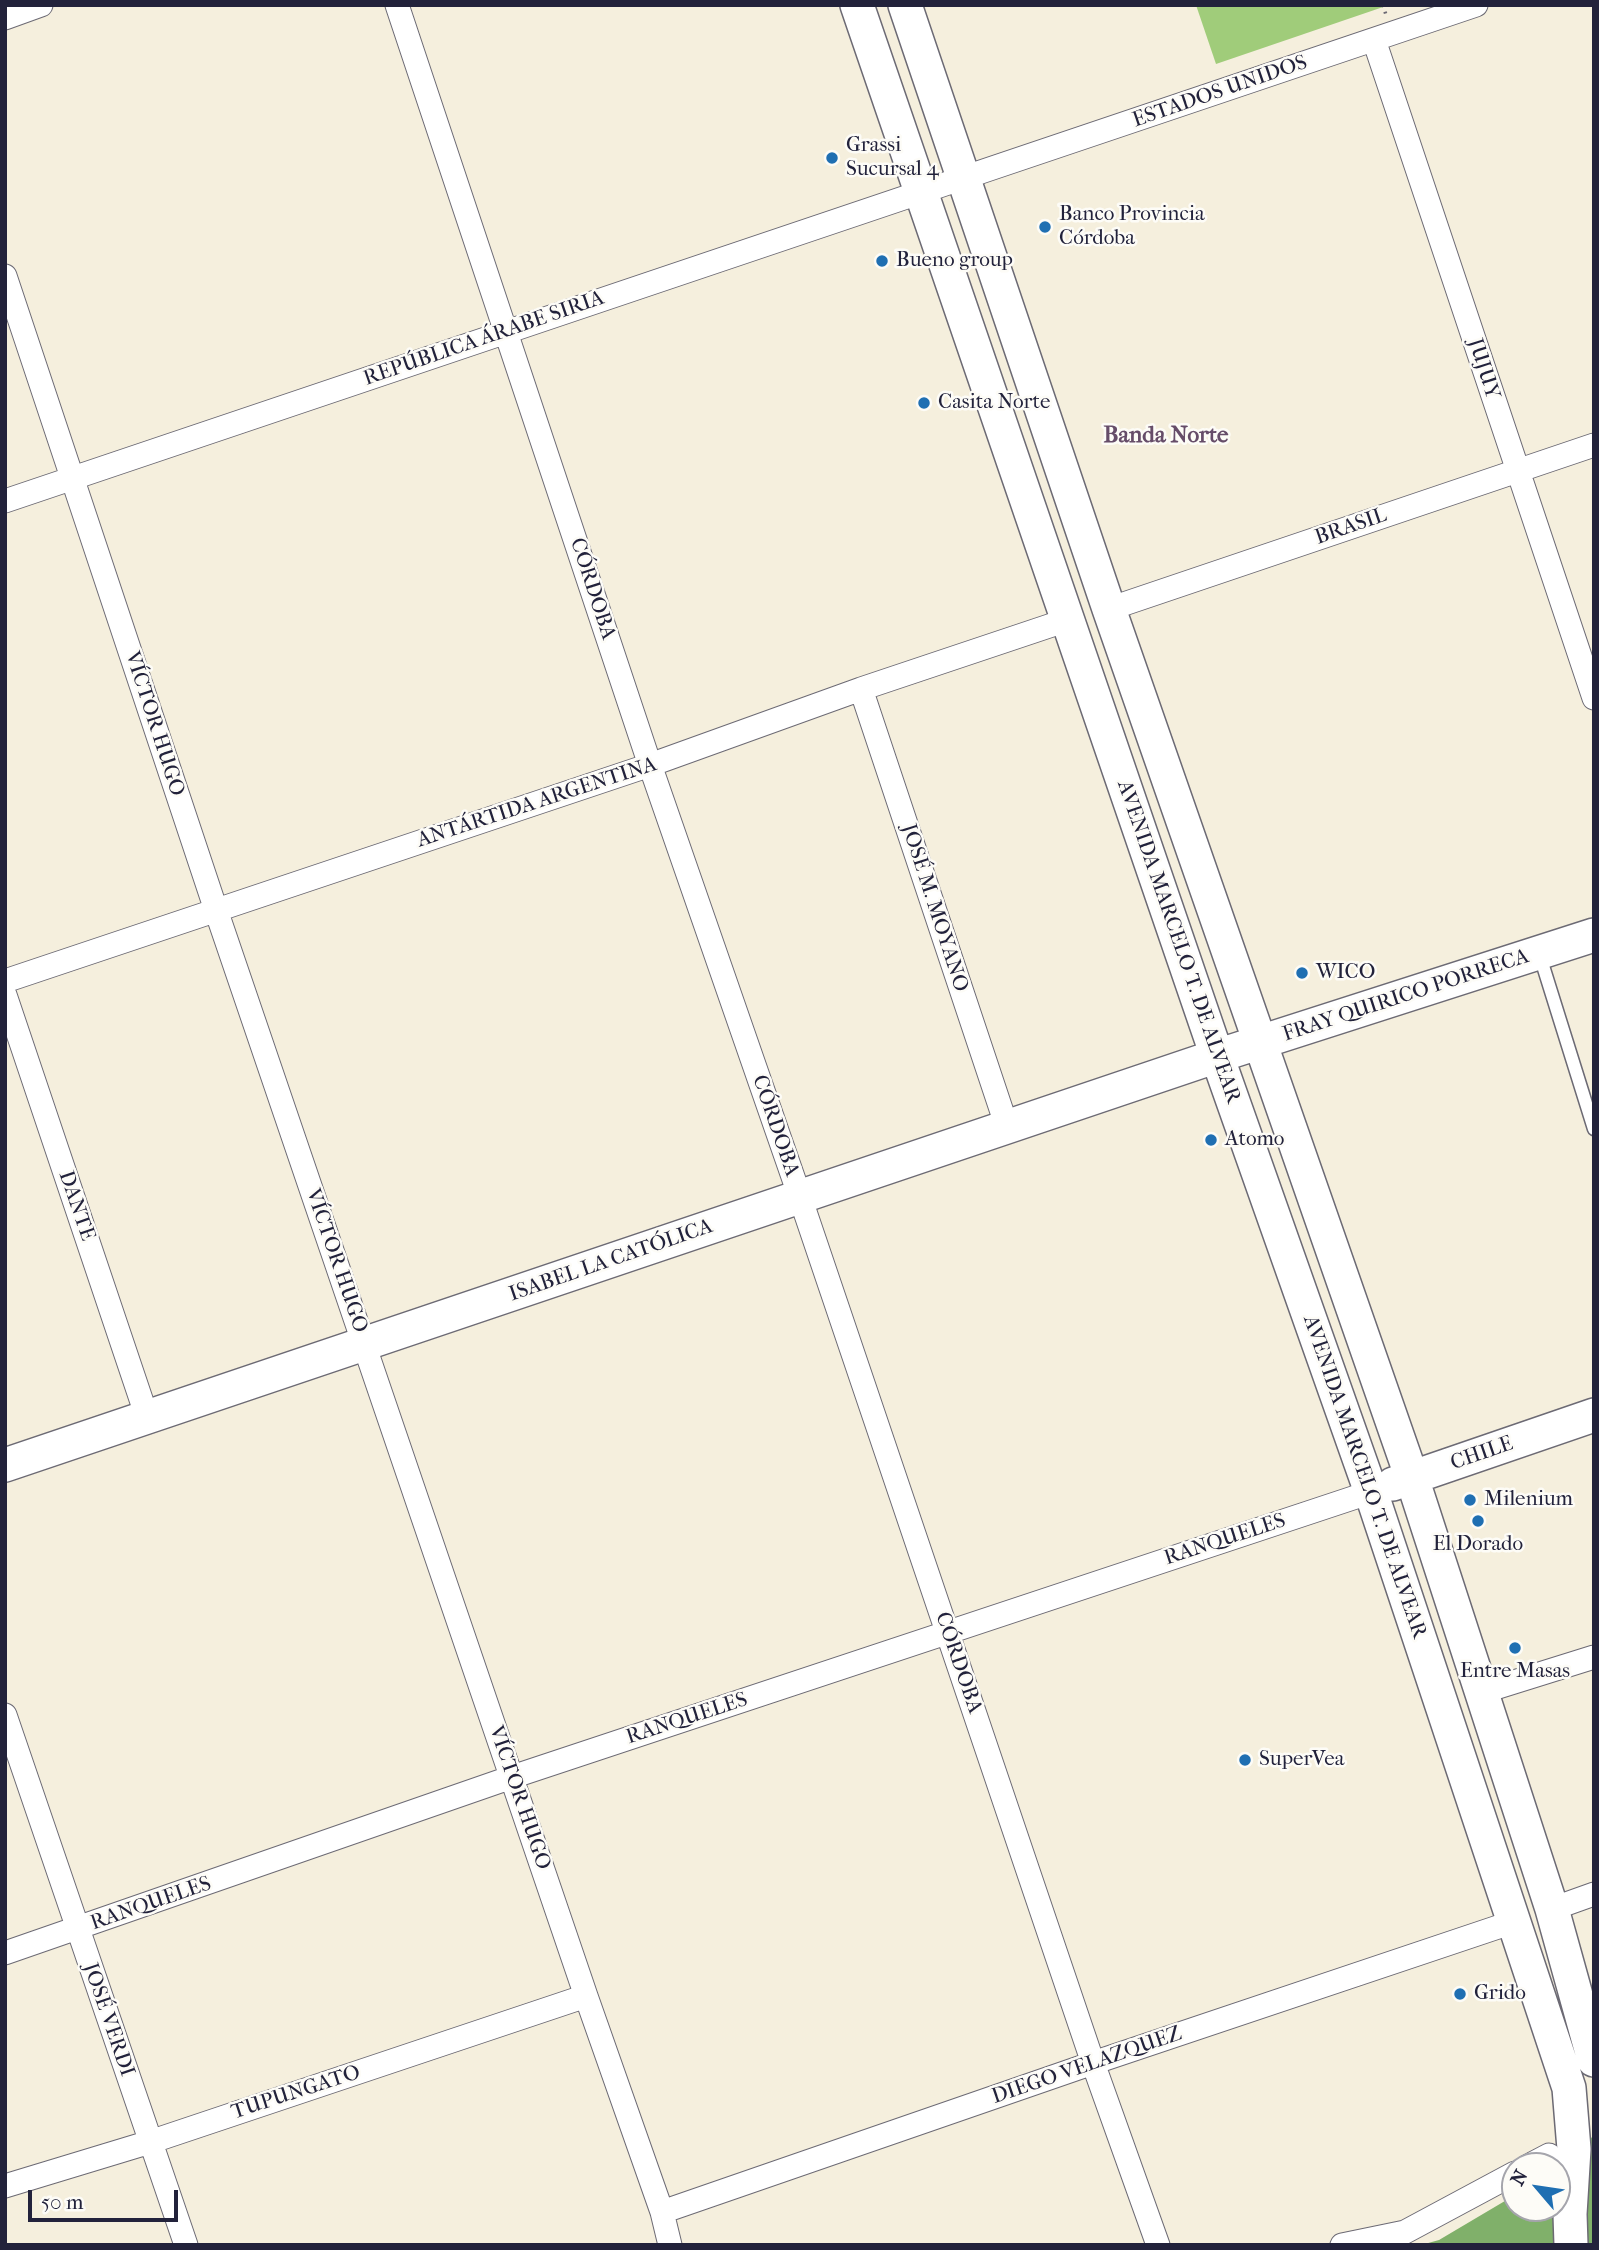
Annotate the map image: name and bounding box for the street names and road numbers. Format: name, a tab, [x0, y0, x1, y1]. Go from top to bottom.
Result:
street label: ESTADOS UNIDOS	[1129, 50, 1311, 134]
street label: REPÚBLICA ÁRABE SIRIA	[360, 286, 608, 392]
street label: JUJUY	[1461, 335, 1505, 403]
street label: BRASIL	[1312, 503, 1390, 551]
street label: CÓRDOBA	[564, 535, 620, 643]
street label: VÍCTOR HUGO	[119, 649, 189, 799]
street label: ANTÁRTIDA ARGENTINA	[414, 752, 660, 854]
street label: AVENIDA MARCELO T. DE ALVEAR	[1111, 777, 1245, 1107]
street label: JOSÉ M. MOYANO	[895, 821, 973, 995]
street label: FRAY QUIRICO PORRECA	[1280, 944, 1532, 1048]
street label: CÓRDOBA	[746, 1072, 804, 1180]
street label: DANTE	[52, 1168, 100, 1244]
street label: VÍCTOR HUGO	[300, 1186, 372, 1336]
street label: ISABEL LA CATÓLICA	[506, 1214, 716, 1308]
street label: AVENIDA MARCELO T. DE ALVEAR	[1297, 1312, 1431, 1642]
street label: CHILE	[1447, 1432, 1517, 1476]
street label: RANQUELES	[1161, 1509, 1289, 1571]
street label: CÓRDOBA	[929, 1609, 987, 1717]
street label: RANQUELES	[623, 1688, 751, 1750]
street label: VÍCTOR HUGO	[483, 1723, 555, 1873]
street label: RANQUELES	[87, 1872, 215, 1936]
street label: JOSÉ VERDI	[77, 1960, 139, 2080]
street label: DIEGO VELAZQUEZ	[989, 2022, 1185, 2110]
street label: TUPUNGATO	[228, 2060, 364, 2126]

